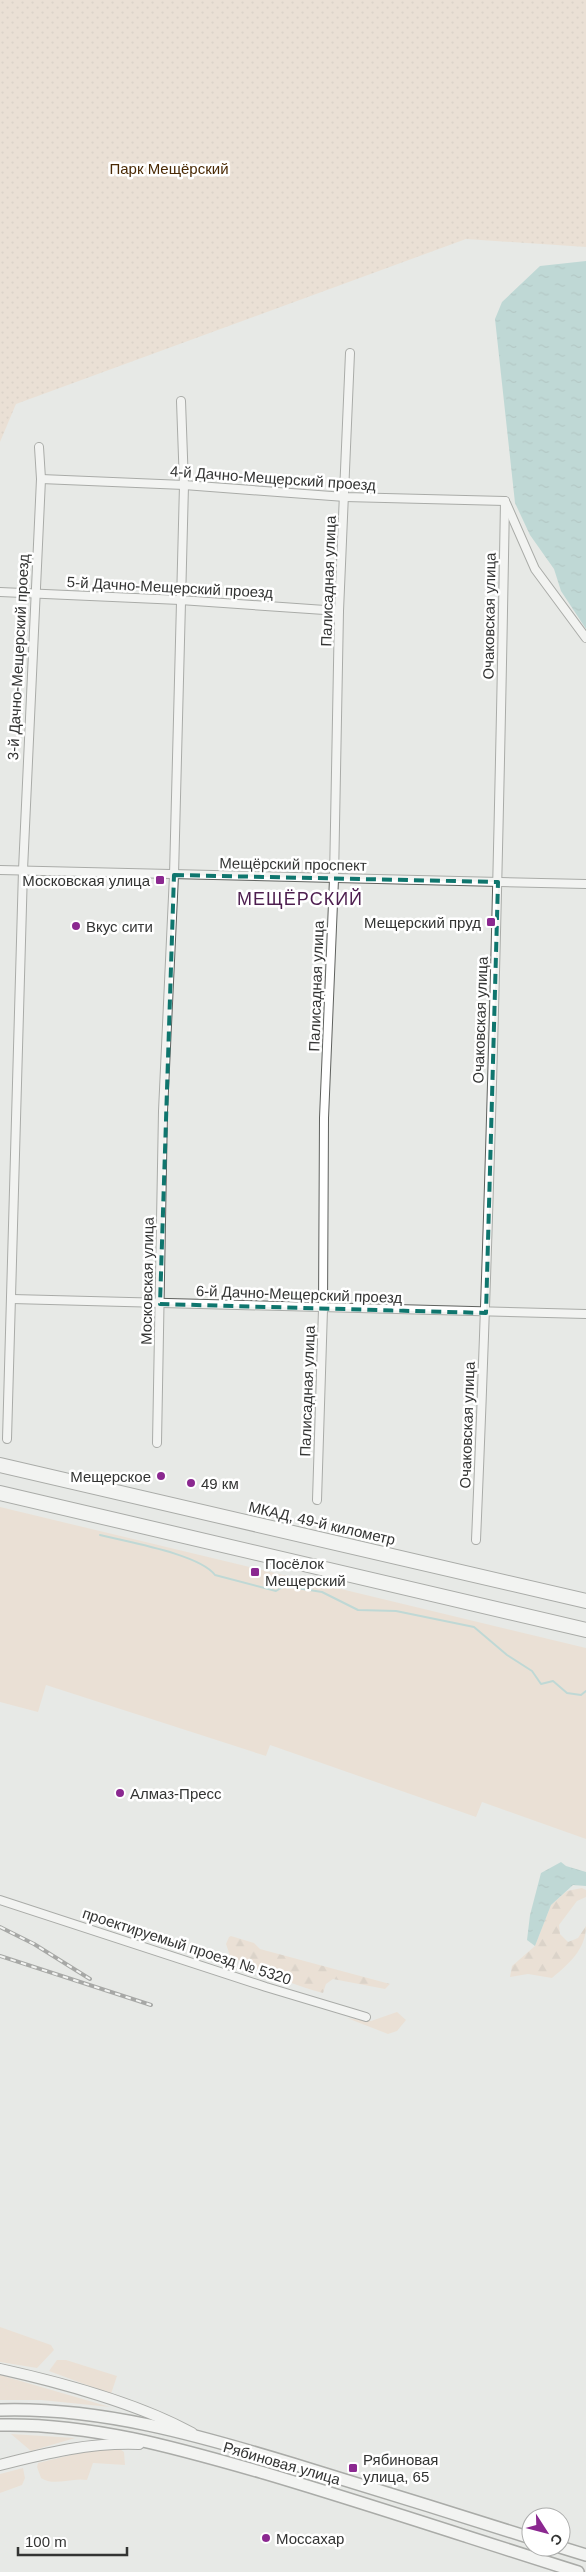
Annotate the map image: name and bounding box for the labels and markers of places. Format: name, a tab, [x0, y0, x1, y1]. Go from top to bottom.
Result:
place label: Московская улица	[22, 872, 151, 889]
marker: Московская улица	[154, 874, 166, 886]
place label: Мещерский пруд	[364, 914, 481, 931]
marker: Мещерский пруд	[485, 916, 497, 928]
place label: Вкус сити	[86, 918, 153, 935]
marker: Вкус сити	[70, 920, 82, 932]
place label: Мещерское	[70, 1468, 151, 1485]
marker: Мещерское	[155, 1470, 167, 1482]
place label: 49 км	[201, 1475, 239, 1492]
marker: 49 км	[185, 1477, 197, 1489]
place label: Посёлок Мещерский	[265, 1555, 346, 1589]
marker: Посёлок Мещерский	[249, 1566, 261, 1578]
place label: Алмаз-Пресс	[130, 1785, 222, 1802]
marker: Алмаз-Пресс	[114, 1787, 126, 1799]
place label: Рябиновая улица, 65	[363, 2451, 439, 2485]
marker: Рябиновая улица, 65	[347, 2462, 359, 2474]
place label: Моссахар	[276, 2530, 344, 2547]
marker: Моссахар	[260, 2532, 272, 2544]

